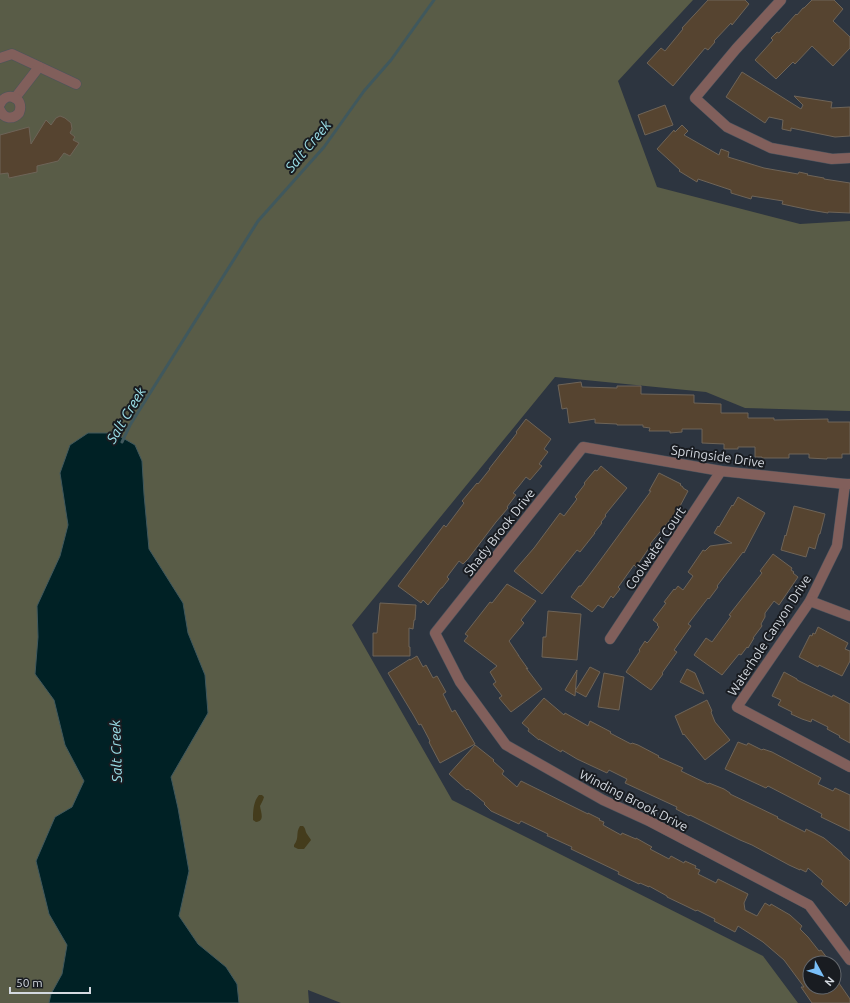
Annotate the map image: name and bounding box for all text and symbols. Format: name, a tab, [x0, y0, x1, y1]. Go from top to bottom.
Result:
water label: Salt Creek	[281, 116, 335, 176]
water label: Salt Creek	[102, 383, 149, 447]
street label: Springside Drive	[670, 442, 766, 470]
street label: Shady Brook Drive	[461, 486, 537, 578]
street label: Coolwater Court	[622, 504, 688, 592]
street label: Waterhole Canyon Drive	[725, 572, 813, 698]
water label: Salt Creek	[107, 719, 125, 784]
street label: Winding Brook Drive	[577, 766, 691, 834]
north arrow	[802, 955, 842, 995]
scale bar	[10, 969, 90, 995]
text: N	[822, 974, 837, 988]
text: 50 m	[16, 976, 43, 989]

